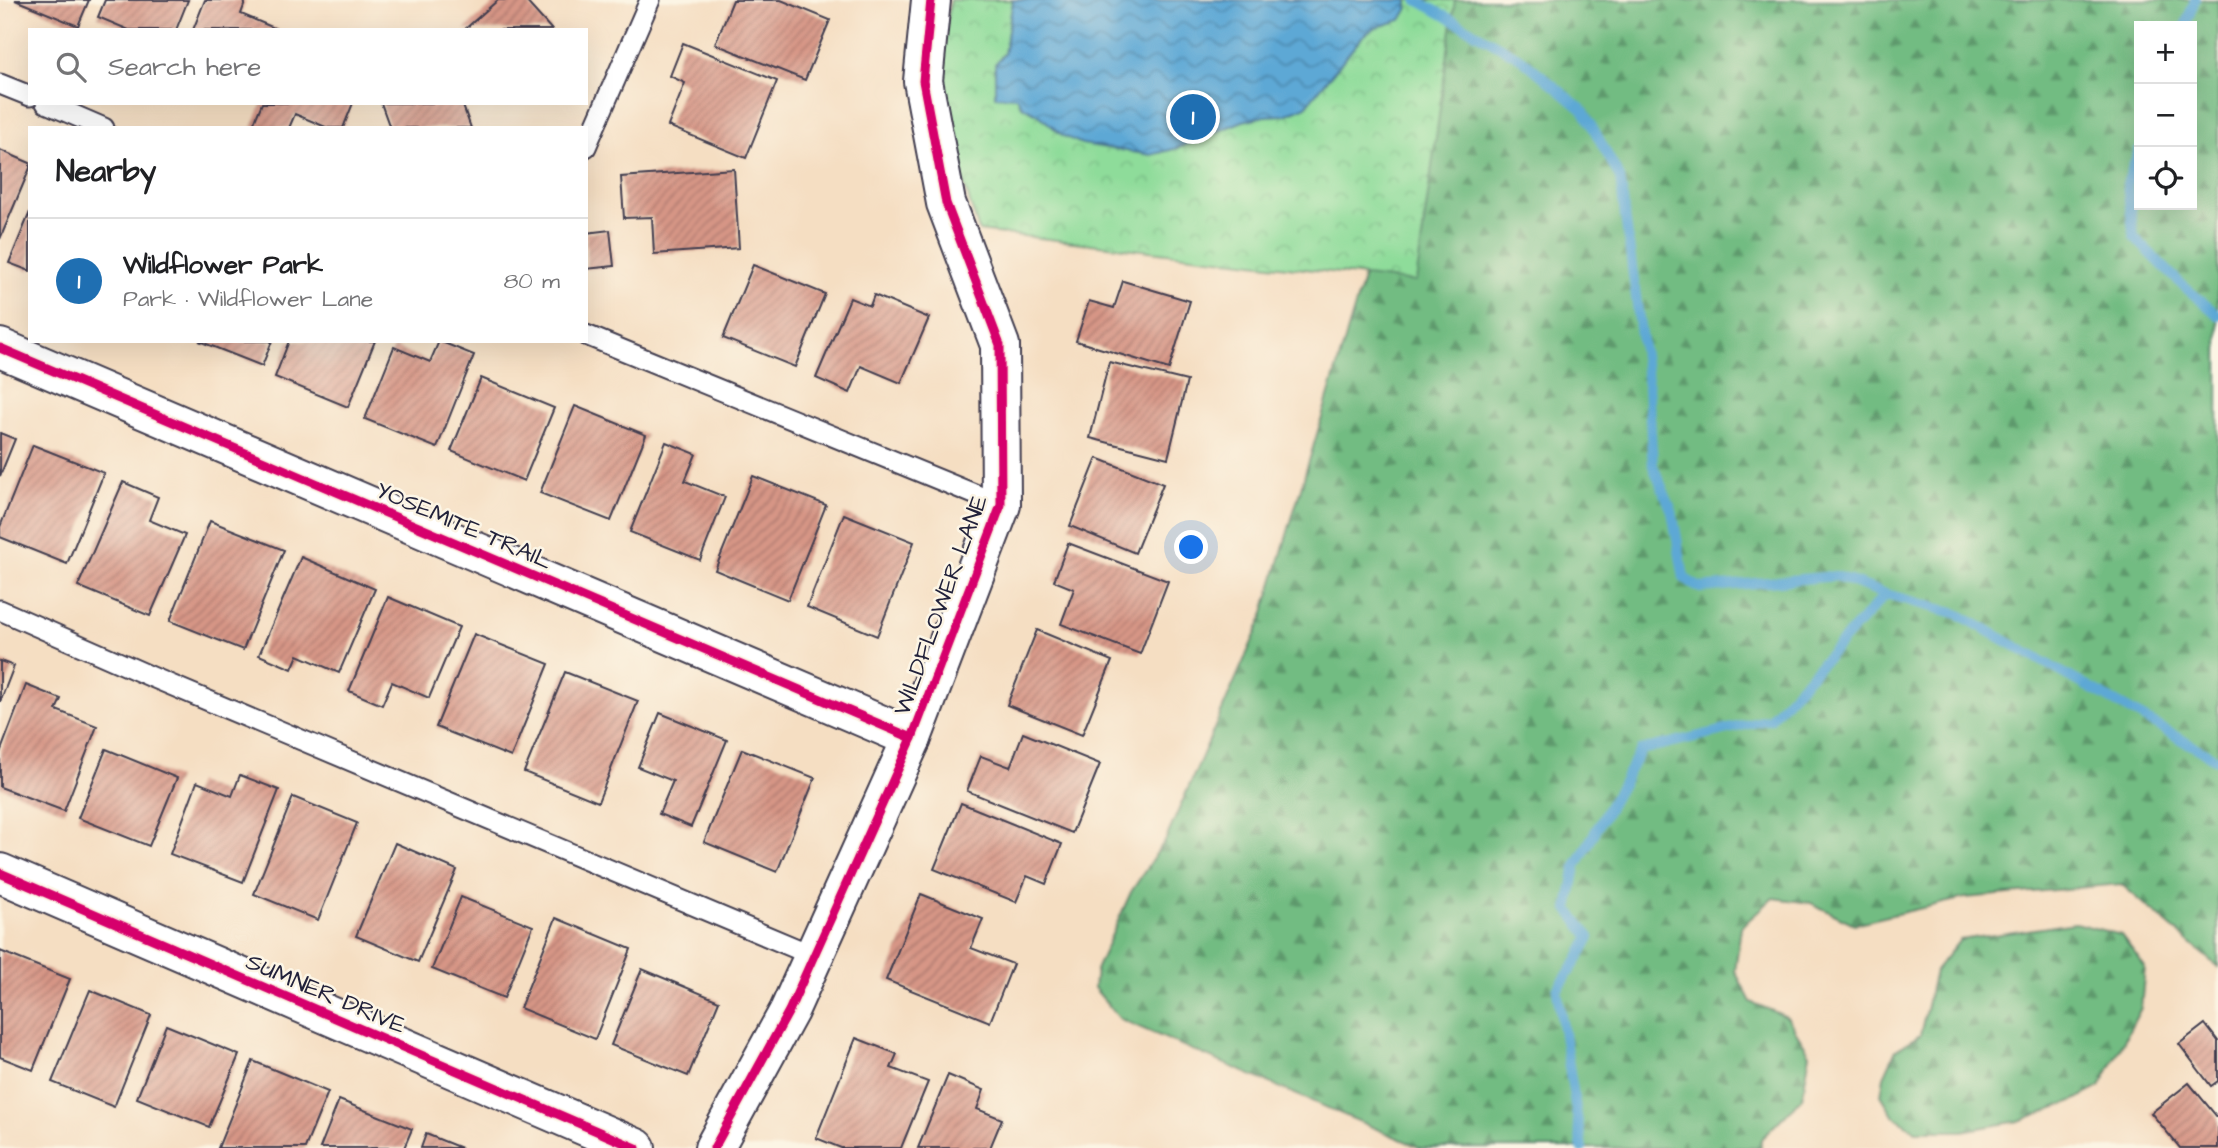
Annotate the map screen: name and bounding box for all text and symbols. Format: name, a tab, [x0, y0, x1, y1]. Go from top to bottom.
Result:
map controls	[2134, 21, 2197, 210]
button: +	[2134, 21, 2197, 84]
search box	[28, 28, 588, 105]
icon: search	[52, 48, 90, 86]
text: Search here	[108, 49, 261, 85]
button: −	[2134, 84, 2197, 147]
pin: 1	[1170, 91, 1216, 143]
button: locate	[2134, 147, 2197, 210]
text: Nearby	[56, 151, 156, 193]
text: Wildflower Park	[123, 247, 323, 283]
text: 1	[78, 265, 80, 297]
text: 80 m	[503, 265, 560, 297]
text: Park · Wildflower Lane	[123, 283, 373, 315]
street label: YOSEMITE TRAIL	[370, 473, 557, 579]
street label: WILDFLOWER LANE	[885, 490, 997, 720]
your location	[1174, 530, 1208, 564]
street label: SUMNER DRIVE	[241, 945, 411, 1043]

